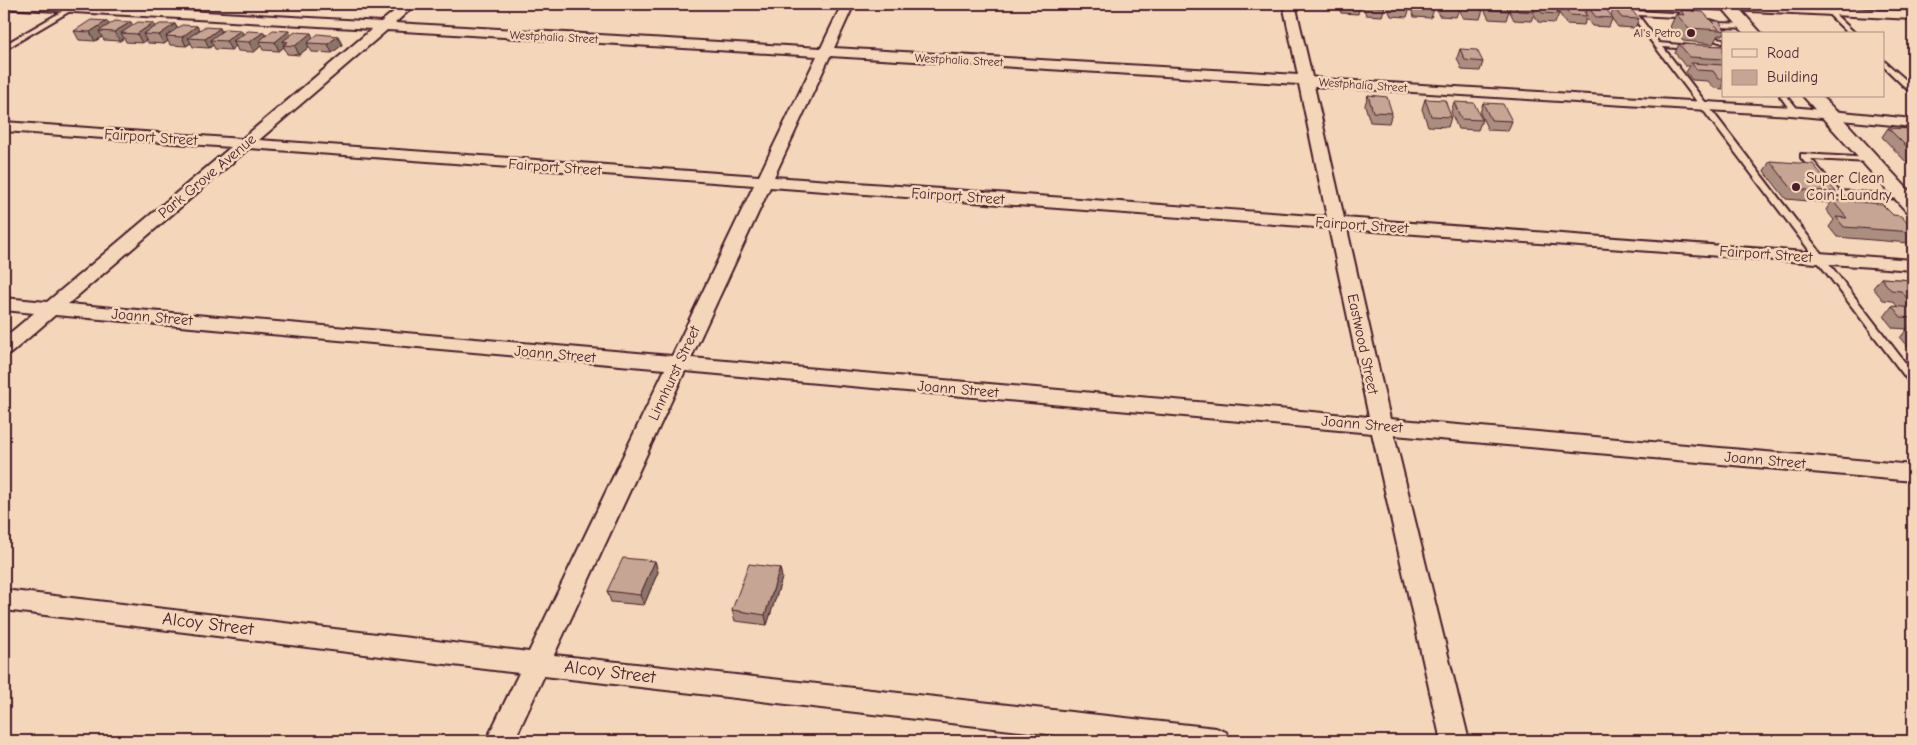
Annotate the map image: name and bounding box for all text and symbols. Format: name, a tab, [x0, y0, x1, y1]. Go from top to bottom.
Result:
place label: Al's Petro	[1633, 26, 1681, 40]
marker: Al's Petro	[1685, 27, 1697, 39]
street label: Westphalia Street	[509, 28, 599, 46]
legend	[1722, 32, 1884, 98]
text: Road	[1767, 44, 1799, 62]
street label: Westphalia Street	[914, 51, 1004, 69]
text: Building	[1767, 68, 1818, 86]
street label: Westphalia Street	[1318, 75, 1408, 95]
street label: Fairport Street	[104, 125, 199, 149]
street label: Park Grove Avenue	[154, 130, 260, 222]
street label: Fairport Street	[508, 155, 603, 179]
place label: Super Clean Coin Laundry	[1806, 169, 1892, 204]
marker: Super Clean Coin Laundry	[1790, 181, 1802, 193]
street label: Fairport Street	[911, 184, 1006, 208]
street label: Fairport Street	[1315, 213, 1410, 237]
street label: Fairport Street	[1719, 242, 1814, 266]
street label: Eastwood Street	[1344, 292, 1383, 397]
street label: Joann Street	[111, 304, 194, 330]
street label: Linnhurst Street	[644, 322, 704, 423]
street label: Joann Street	[514, 341, 597, 367]
street label: Joann Street	[917, 376, 1000, 402]
street label: Joann Street	[1321, 411, 1404, 437]
street label: Joann Street	[1724, 447, 1807, 473]
street label: Alcoy Street	[161, 608, 256, 640]
street label: Alcoy Street	[563, 656, 658, 688]

